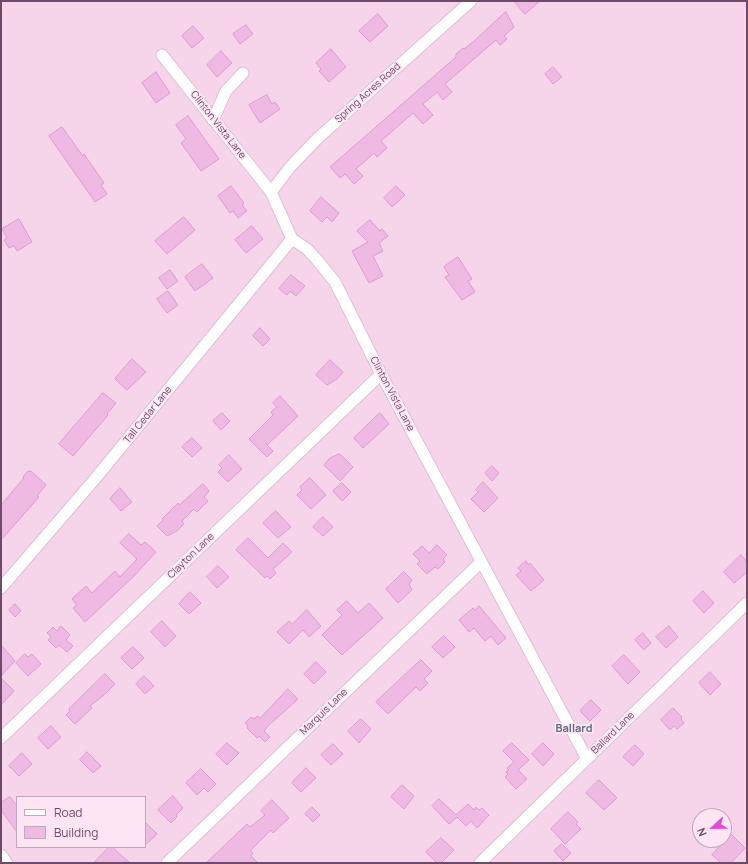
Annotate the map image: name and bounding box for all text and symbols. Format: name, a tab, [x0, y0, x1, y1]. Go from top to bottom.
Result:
street label: Spring Acres Road	[333, 60, 403, 126]
street label: Clinton Vista Lane	[188, 89, 248, 161]
street label: Clinton Vista Lane	[367, 355, 417, 433]
street label: Tall Cedar Lane	[121, 384, 175, 446]
street label: Clayton Lane	[165, 531, 217, 581]
street label: Marquis Lane	[298, 686, 350, 738]
street label: Ballard Lane	[589, 709, 637, 757]
district label: Ballard	[556, 722, 592, 736]
legend	[16, 796, 146, 848]
text: Road	[54, 804, 82, 821]
north arrow	[692, 808, 732, 848]
text: Building	[54, 824, 98, 841]
text: N	[693, 826, 710, 839]

